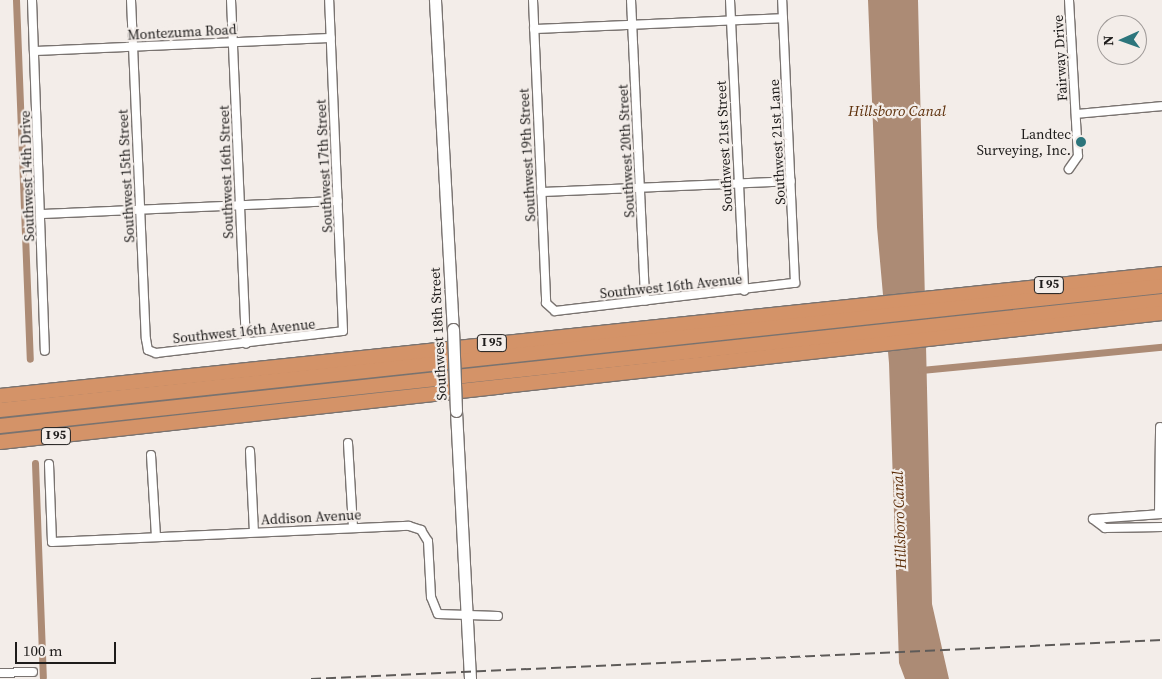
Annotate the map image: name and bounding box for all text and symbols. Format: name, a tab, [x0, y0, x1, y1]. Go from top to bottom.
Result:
street label: Fairway Drive	[1049, 14, 1071, 102]
north arrow	[1097, 15, 1147, 65]
street label: Montezuma Road	[127, 21, 237, 43]
text: N	[1098, 35, 1118, 46]
street label: Southwest 21st Lane	[765, 79, 789, 205]
street label: Southwest 21st Street	[712, 80, 736, 212]
street label: Southwest 20th Street	[614, 84, 638, 218]
street label: Southwest 19th Street	[515, 88, 539, 222]
street label: Southwest 17th Street	[312, 99, 336, 233]
water label: Hillsboro Canal	[848, 102, 946, 120]
street label: Southwest 16th Street	[215, 105, 237, 239]
street label: Southwest 15th Street	[114, 109, 138, 243]
street label: Southwest 14th Drive	[16, 110, 38, 242]
place label: Landtec Surveying, Inc.	[977, 126, 1071, 158]
marker: Landtec Surveying, Inc.	[1075, 136, 1087, 148]
street label: Southwest 18th Street	[426, 267, 450, 401]
street label: Southwest 16th Avenue	[599, 270, 743, 302]
road number: I 95	[1033, 276, 1065, 294]
street label: Southwest 16th Avenue	[172, 315, 316, 347]
road number: I 95	[476, 333, 508, 352]
road number: I 95	[40, 426, 72, 446]
water label: Hillsboro Canal	[888, 471, 910, 569]
street label: Addison Avenue	[260, 506, 362, 528]
scale bar	[18, 632, 119, 664]
text: 100 m	[23, 640, 63, 661]

